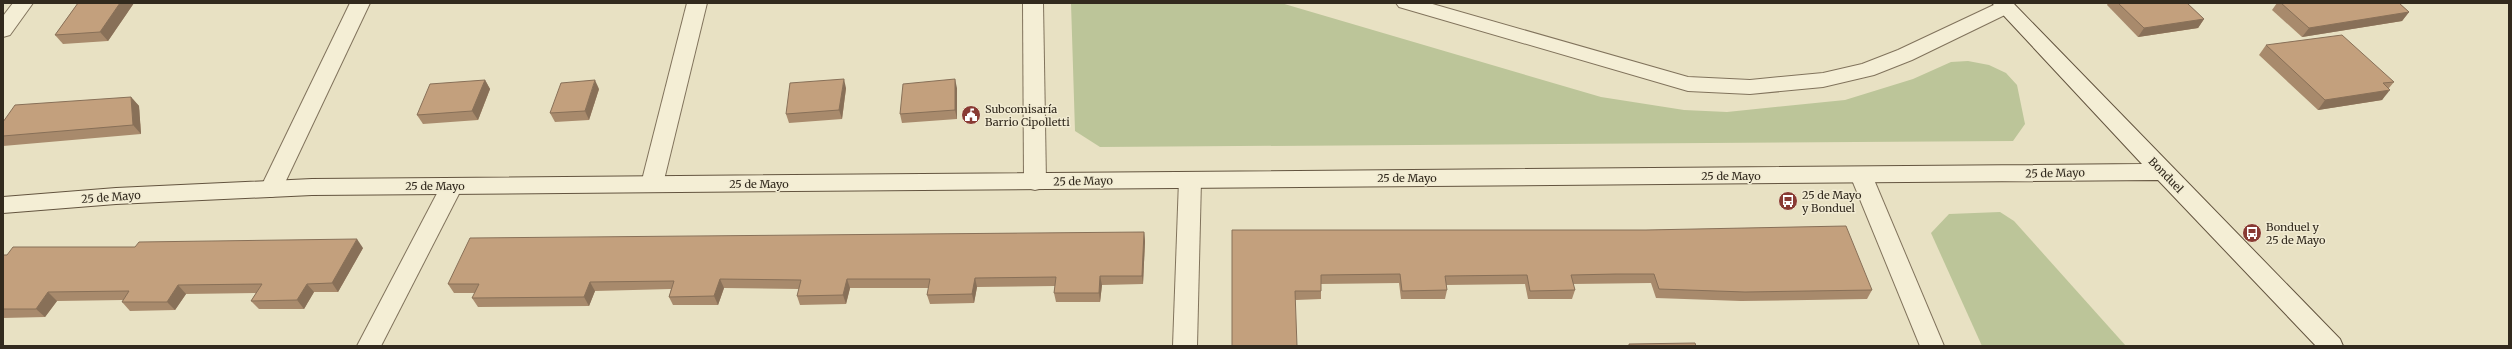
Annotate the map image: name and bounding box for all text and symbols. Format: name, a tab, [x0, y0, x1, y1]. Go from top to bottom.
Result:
place label: Subcomisaría Barrio Cipolletti	[985, 102, 1070, 129]
public building icon: Subcomisaría Barrio Cipolletti	[960, 104, 982, 126]
street label: Bonduel	[2146, 154, 2187, 196]
street label: 25 de Mayo	[2025, 165, 2085, 181]
street label: 25 de Mayo	[1701, 169, 1761, 183]
street label: 25 de Mayo	[1377, 171, 1437, 185]
street label: 25 de Mayo	[1053, 173, 1113, 189]
street label: 25 de Mayo	[729, 177, 789, 191]
street label: 25 de Mayo	[405, 179, 465, 193]
street label: 25 de Mayo	[81, 188, 142, 206]
place label: 25 de Mayo y Bonduel	[1802, 188, 1862, 215]
bus stop icon: 25 de Mayo y Bonduel	[1777, 190, 1799, 212]
place label: Bonduel y 25 de Mayo	[2266, 220, 2326, 247]
bus stop icon: Bonduel y 25 de Mayo	[2241, 222, 2263, 244]

